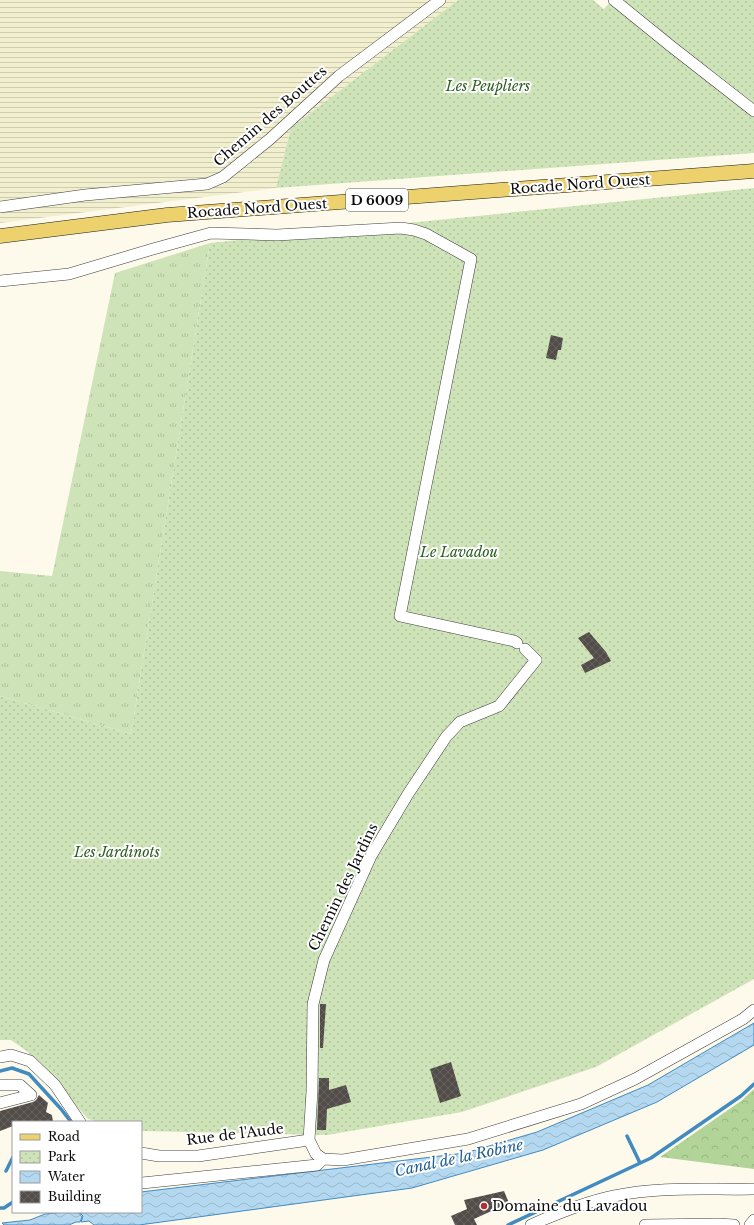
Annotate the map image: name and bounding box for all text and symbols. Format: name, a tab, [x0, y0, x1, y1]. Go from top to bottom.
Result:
street label: Chemin des Bouttes	[210, 62, 330, 170]
park label: Les Peupliers	[445, 77, 530, 95]
street label: Rocade Nord Ouest	[509, 170, 651, 198]
road number: D 6009	[346, 189, 408, 211]
street label: Rocade Nord Ouest	[186, 194, 328, 222]
park label: Le Lavadou	[419, 543, 498, 561]
street label: Chemin des Jardins	[304, 820, 382, 954]
park label: Les Jardinots	[73, 843, 160, 861]
street label: Rue de l'Aude	[185, 1119, 285, 1149]
legend	[12, 1121, 142, 1213]
text: Road	[48, 1129, 80, 1144]
water label: Canal de la Robine	[393, 1135, 525, 1180]
text: Park	[48, 1149, 76, 1164]
text: Water	[47, 1169, 85, 1184]
text: Building	[48, 1189, 102, 1204]
place label: Domaine du Lavadou	[492, 1197, 648, 1215]
marker: Domaine du Lavadou	[479, 1201, 489, 1211]

